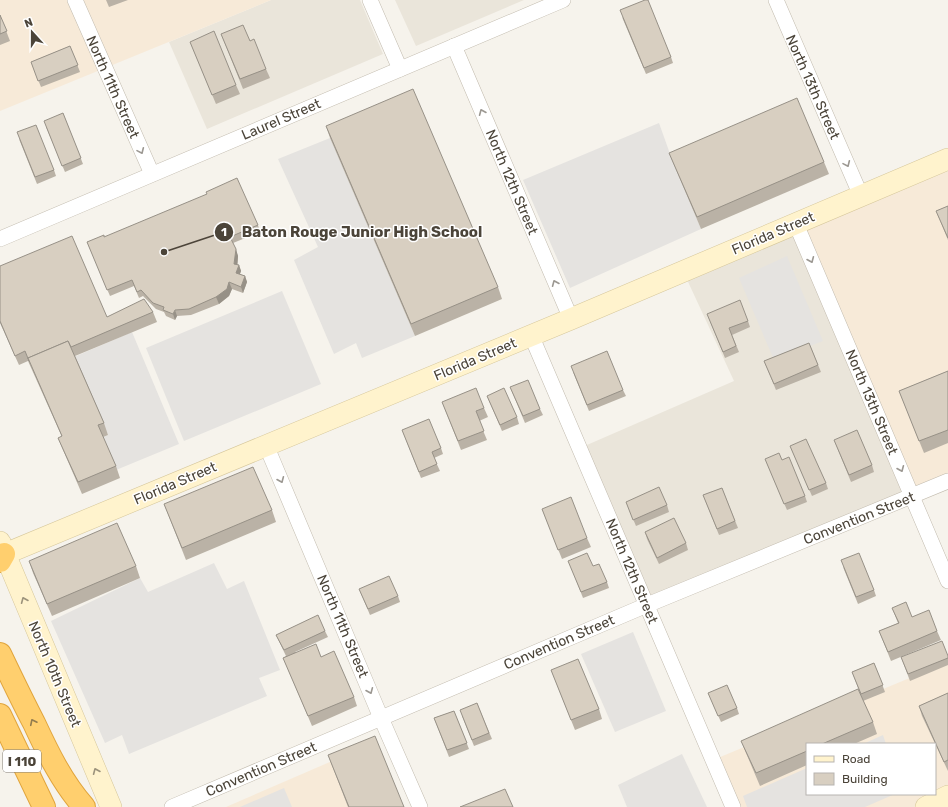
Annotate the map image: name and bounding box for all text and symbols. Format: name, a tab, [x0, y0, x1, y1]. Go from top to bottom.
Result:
north arrow	[12, 12, 52, 52]
text: N	[23, 16, 35, 31]
street label: North 13th Street	[782, 32, 843, 143]
street label: North 11th Street	[82, 33, 143, 142]
street label: Laurel Street	[239, 95, 324, 144]
one-way arrow	[479, 109, 487, 116]
street label: North 12th Street	[482, 127, 542, 238]
one-way arrow	[137, 147, 145, 154]
one-way arrow	[842, 160, 850, 168]
street label: Florida Street	[729, 208, 818, 259]
callout: Baton Rouge Junior High School	[214, 218, 491, 245]
text: Baton Rouge Junior High School	[242, 223, 482, 241]
text: 1	[221, 225, 227, 239]
one-way arrow	[806, 255, 814, 263]
one-way arrow	[552, 280, 560, 287]
street label: Florida Street	[431, 334, 520, 385]
street label: North 13th Street	[842, 347, 902, 458]
street label: Florida Street	[131, 458, 220, 509]
one-way arrow	[896, 465, 904, 473]
one-way arrow	[277, 477, 285, 484]
street label: Convention Street	[801, 488, 918, 549]
street label: North 12th Street	[602, 516, 662, 627]
street label: North 11th Street	[313, 572, 372, 681]
one-way arrow	[21, 596, 29, 604]
street label: Convention Street	[501, 611, 618, 673]
street label: North 10th Street	[25, 619, 85, 730]
one-way arrow	[365, 687, 373, 694]
one-way arrow	[30, 719, 38, 726]
street label: Convention Street	[203, 738, 320, 800]
legend	[806, 743, 936, 795]
road number: I 110	[3, 750, 41, 772]
text: Road	[842, 752, 870, 766]
one-way arrow	[92, 768, 100, 775]
text: Building	[842, 772, 888, 786]

